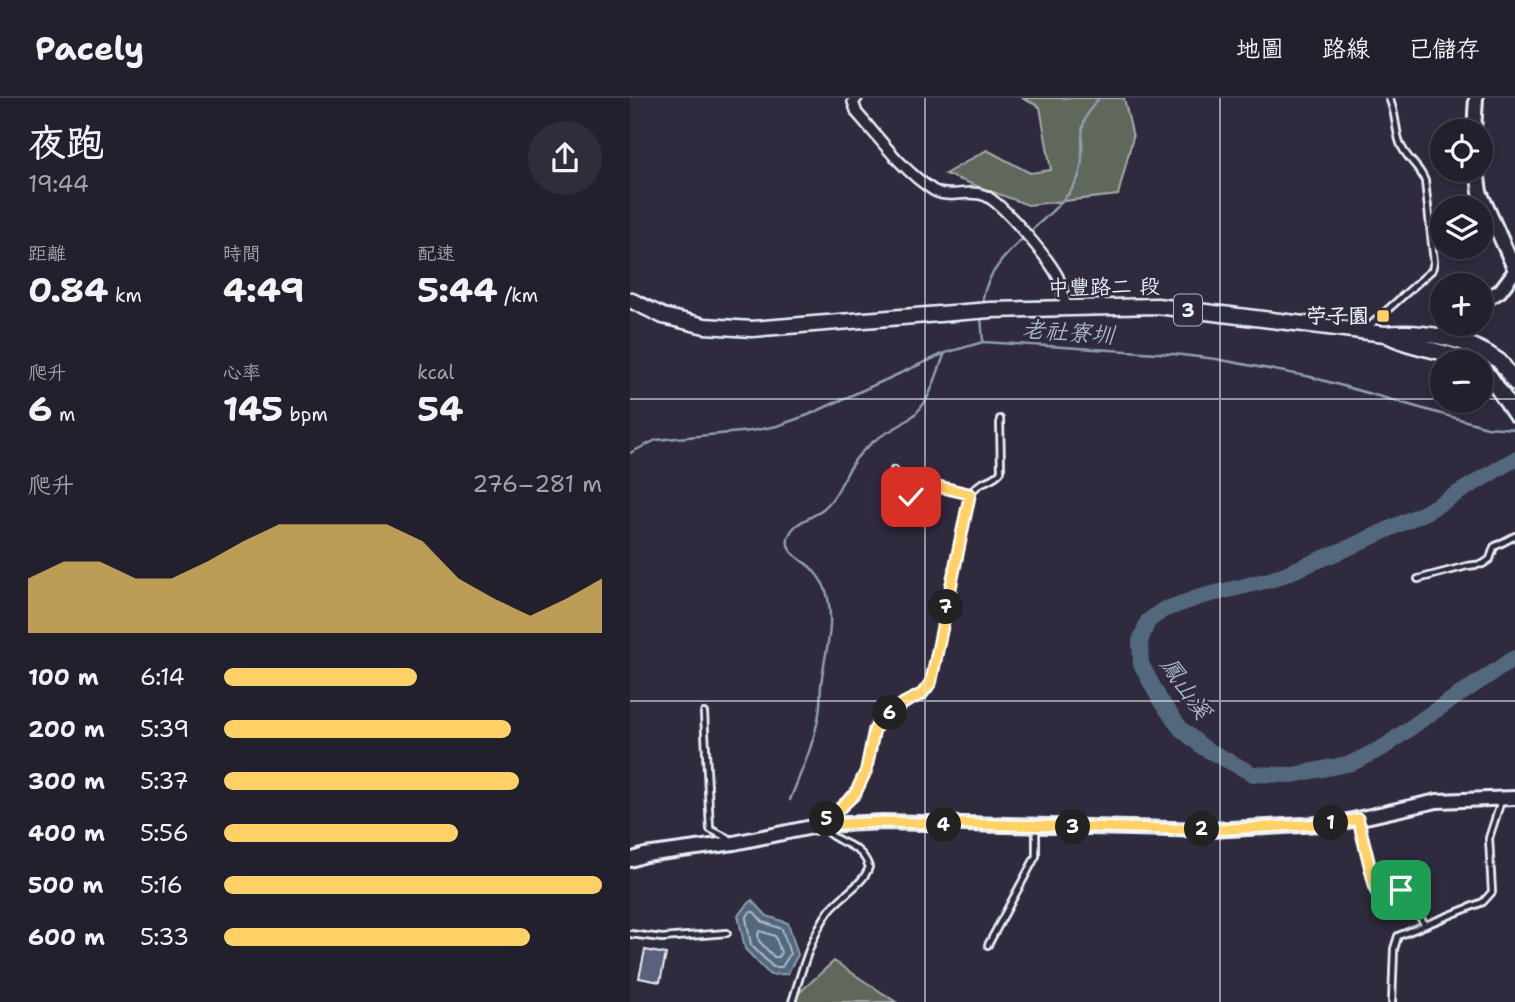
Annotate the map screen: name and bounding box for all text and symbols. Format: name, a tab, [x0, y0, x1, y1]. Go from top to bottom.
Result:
text: Pacely	[35, 26, 144, 71]
text: 地圖	[1236, 33, 1284, 65]
text: 路線	[1322, 33, 1370, 65]
text: 已儲存	[1408, 33, 1480, 65]
text: 夜跑	[28, 117, 104, 168]
map controls	[1430, 119, 1493, 413]
button: locate	[1430, 119, 1493, 182]
button: share	[528, 121, 602, 195]
text: 19:44	[28, 169, 89, 199]
button: layers	[1430, 196, 1493, 259]
text: 距離	[28, 241, 66, 266]
text: 時間	[223, 241, 261, 266]
text: 配速	[417, 241, 455, 266]
text: 0.84	[28, 266, 108, 313]
text: 4:49	[223, 266, 305, 313]
text: 5:44	[417, 266, 498, 313]
street label: 中豐路二 段	[1048, 272, 1160, 302]
button: +	[1430, 273, 1493, 336]
text: km	[108, 283, 142, 308]
text: /km	[498, 283, 538, 308]
road number: 3	[1174, 294, 1202, 326]
place label: 苧子園	[1306, 302, 1369, 330]
marker: 苧子園	[1375, 308, 1391, 324]
water label: 老社寮圳	[1021, 314, 1118, 350]
button: −	[1430, 350, 1493, 413]
text: 爬升	[28, 360, 66, 385]
text: 心率	[223, 360, 261, 385]
text: kcal	[417, 360, 454, 385]
text: 6	[28, 385, 53, 432]
text: 145	[223, 385, 283, 432]
text: 54	[417, 385, 464, 432]
text: m	[53, 402, 75, 427]
text: bpm	[283, 402, 328, 427]
pin	[881, 467, 941, 527]
text: 276–281 m	[472, 469, 602, 499]
text: 爬升	[28, 470, 74, 500]
icon: check	[892, 478, 930, 516]
pin: 7	[928, 589, 964, 624]
text: 7	[939, 594, 952, 619]
water label: 鳳山溪	[1153, 650, 1219, 727]
text: 100 m	[28, 662, 99, 692]
text: 6:14	[140, 662, 185, 692]
pin: 6	[873, 696, 908, 730]
text: 6	[883, 700, 896, 725]
text: 200 m	[28, 714, 105, 744]
text: 5:39	[140, 714, 189, 744]
text: 300 m	[28, 766, 105, 796]
text: 5:37	[140, 766, 189, 796]
pin: 5	[810, 802, 844, 836]
text: 5	[821, 806, 832, 831]
pin: 1	[1314, 806, 1348, 840]
pin: 4	[926, 808, 962, 842]
pin: 3	[1056, 810, 1090, 844]
text: 1	[1326, 810, 1335, 835]
text: 4	[937, 812, 950, 837]
pin: 2	[1184, 812, 1220, 846]
text: 3	[1066, 814, 1079, 839]
text: 2	[1195, 816, 1208, 841]
text: 400 m	[28, 818, 105, 848]
text: 5:56	[140, 818, 189, 848]
pin	[1371, 860, 1431, 920]
text: 500 m	[28, 870, 103, 900]
text: 5:16	[140, 870, 183, 900]
icon: arrive	[1382, 871, 1420, 909]
text: 600 m	[28, 922, 105, 952]
text: 5:33	[140, 922, 189, 952]

